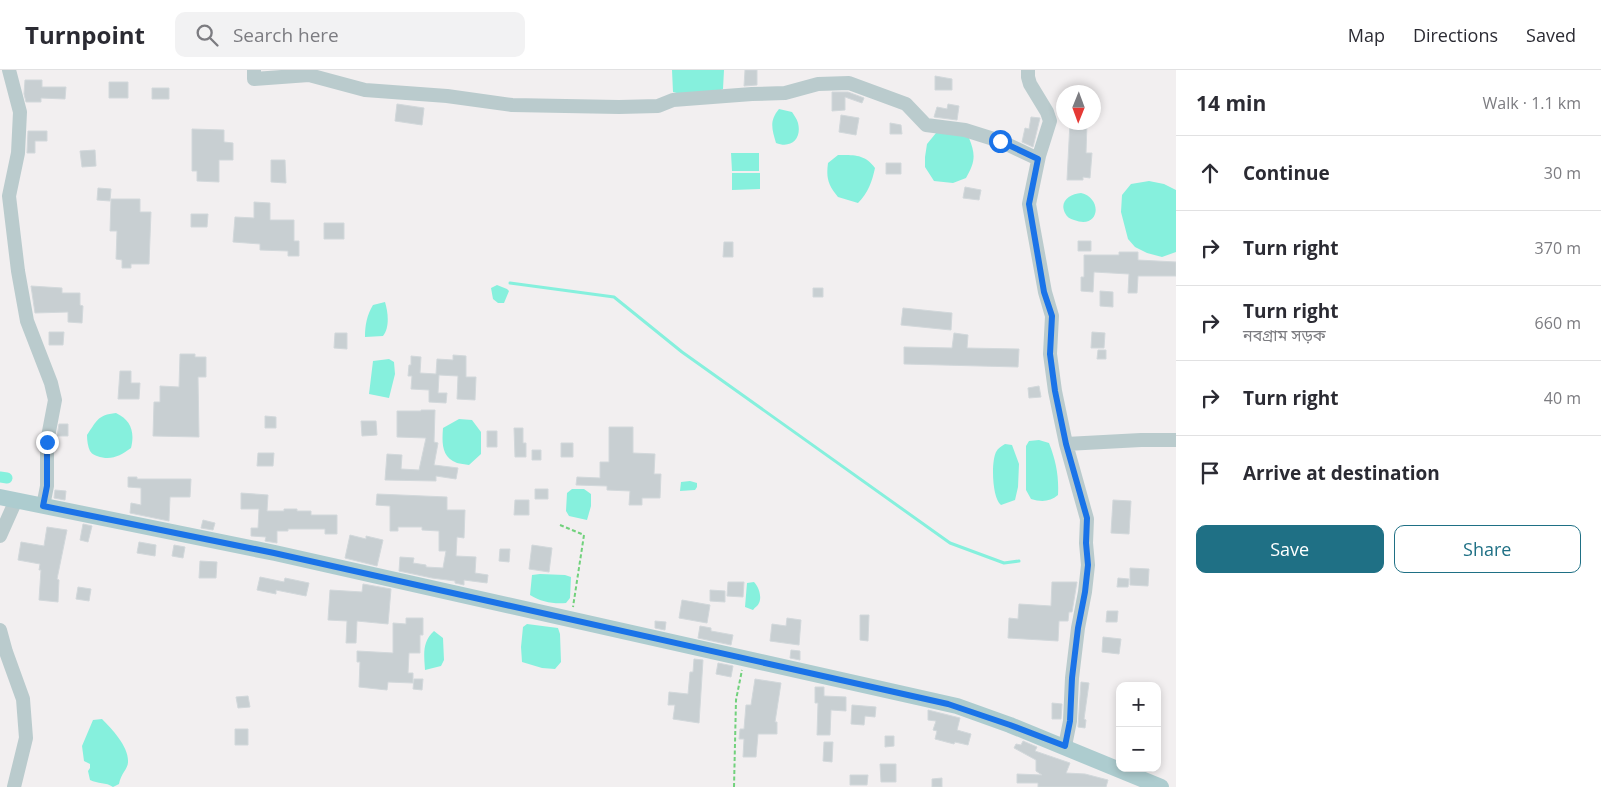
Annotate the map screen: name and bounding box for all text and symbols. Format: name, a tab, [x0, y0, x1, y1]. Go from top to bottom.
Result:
search box	[175, 12, 525, 57]
text: Turnpoint	[25, 18, 145, 51]
icon: search	[193, 21, 221, 49]
text: Search here	[233, 22, 339, 48]
text: Map	[1348, 23, 1385, 47]
text: Directions	[1413, 23, 1498, 47]
text: Saved	[1526, 23, 1576, 47]
north arrow	[1056, 85, 1101, 130]
text: 14 min	[1196, 89, 1266, 117]
text: Walk · 1.1 km	[1483, 92, 1581, 114]
route start	[989, 130, 1012, 153]
icon: ahead	[1196, 159, 1224, 187]
text: Continue	[1243, 160, 1330, 186]
text: 30 m	[1544, 162, 1581, 184]
icon: right	[1196, 234, 1224, 262]
text: Turn right	[1243, 235, 1338, 261]
text: 370 m	[1535, 237, 1581, 259]
text: Turn right	[1243, 298, 1338, 324]
icon: right	[1196, 309, 1224, 337]
text: 660 m	[1535, 312, 1581, 334]
text: নবগ্রাম সড়ক	[1243, 324, 1326, 346]
icon: right	[1196, 384, 1224, 412]
text: Turn right	[1243, 385, 1338, 411]
text: 40 m	[1544, 387, 1581, 409]
route end	[36, 431, 59, 454]
icon: arrive	[1196, 459, 1224, 487]
text: Arrive at destination	[1243, 460, 1440, 486]
button: Save	[1196, 525, 1384, 573]
button: Share	[1394, 525, 1581, 573]
map controls	[1116, 682, 1161, 772]
button: +	[1116, 682, 1161, 727]
button: −	[1116, 727, 1161, 772]

